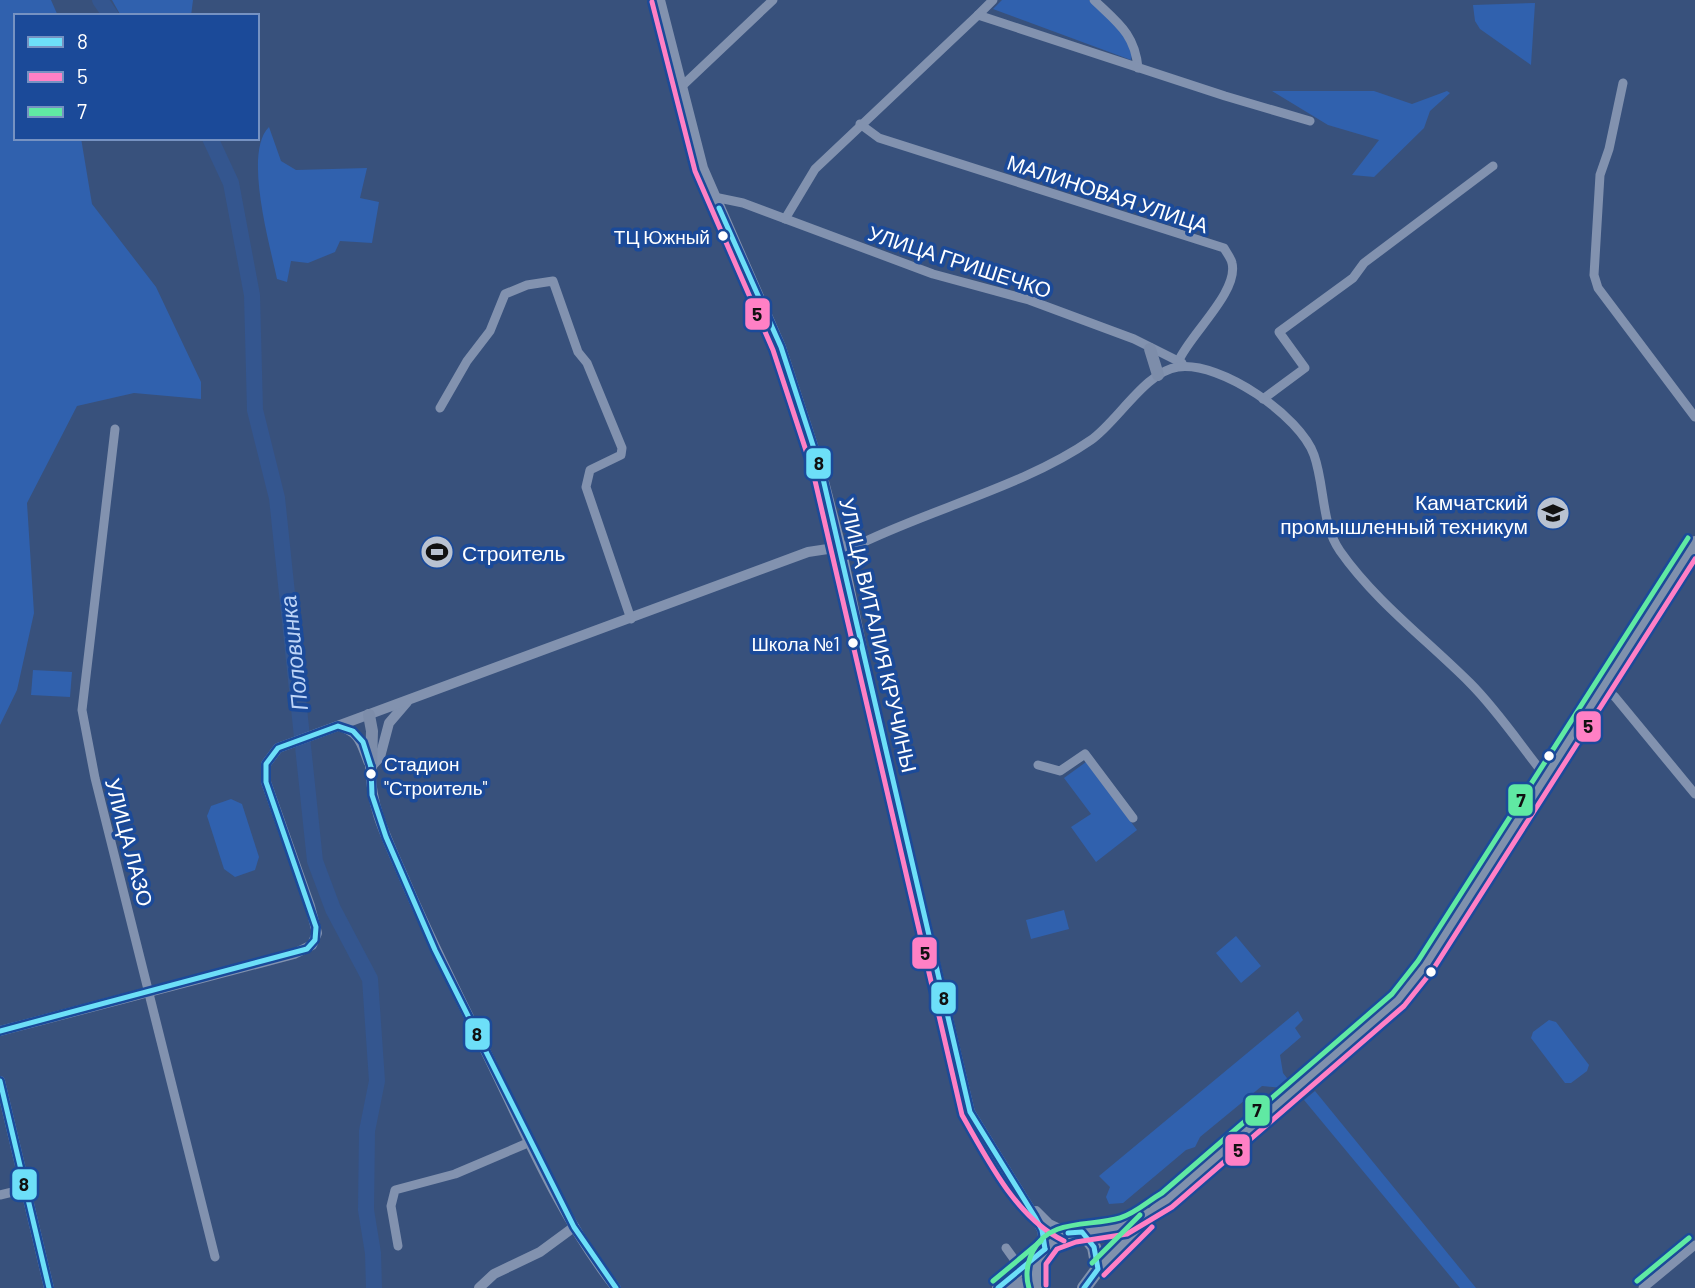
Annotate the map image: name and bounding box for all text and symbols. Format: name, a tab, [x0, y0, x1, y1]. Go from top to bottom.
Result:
legend	[14, 14, 259, 140]
text: 8	[77, 28, 88, 53]
text: 5	[77, 63, 88, 88]
text: 7	[77, 98, 87, 123]
street label: МАЛИНОВАЯ УЛИЦА	[1004, 149, 1212, 237]
street label: УЛИЦА ГРИШЕЧКО	[865, 220, 1055, 302]
place label: ТЦ Южный	[614, 225, 710, 248]
marker: ТЦ Южный	[716, 229, 730, 243]
line badge: 5	[744, 297, 771, 331]
text: 5	[752, 302, 762, 325]
line badge: 8	[805, 447, 832, 480]
text: 8	[814, 451, 824, 474]
place label: Камчатский промышленный техникум	[1280, 489, 1528, 538]
school or university icon: Камчатский промышленный техникум	[1534, 494, 1572, 532]
street label: УЛИЦА ВИТАЛИЯ КРУЧИНЫ	[835, 495, 923, 775]
sports icon: Строитель	[418, 533, 456, 571]
place label: Строитель	[462, 540, 565, 565]
water label: Половинка	[273, 594, 313, 712]
place label: Школа №1	[751, 632, 840, 655]
marker: Школа №1	[846, 636, 860, 650]
line badge: 5	[1575, 710, 1602, 743]
text: 5	[1583, 714, 1593, 737]
unlabelled marker	[1542, 749, 1556, 763]
place label: Стадион "Строитель"	[384, 752, 488, 799]
marker: Стадион "Строитель"	[364, 767, 378, 781]
street label: УЛИЦА ЛАЗО	[101, 775, 159, 909]
line badge: 7	[1507, 783, 1534, 817]
text: 7	[1516, 788, 1526, 811]
line badge: 5	[911, 936, 938, 970]
text: 5	[920, 941, 930, 964]
unlabelled marker	[1424, 965, 1438, 979]
line badge: 8	[930, 981, 957, 1015]
text: 8	[939, 986, 949, 1009]
line badge: 8	[464, 1017, 491, 1051]
text: 8	[472, 1022, 482, 1045]
line badge: 7	[1244, 1094, 1271, 1127]
text: 7	[1252, 1098, 1262, 1121]
line badge: 5	[1224, 1133, 1251, 1167]
text: 5	[1233, 1138, 1243, 1161]
line badge: 8	[11, 1168, 38, 1201]
text: 8	[19, 1172, 29, 1195]

